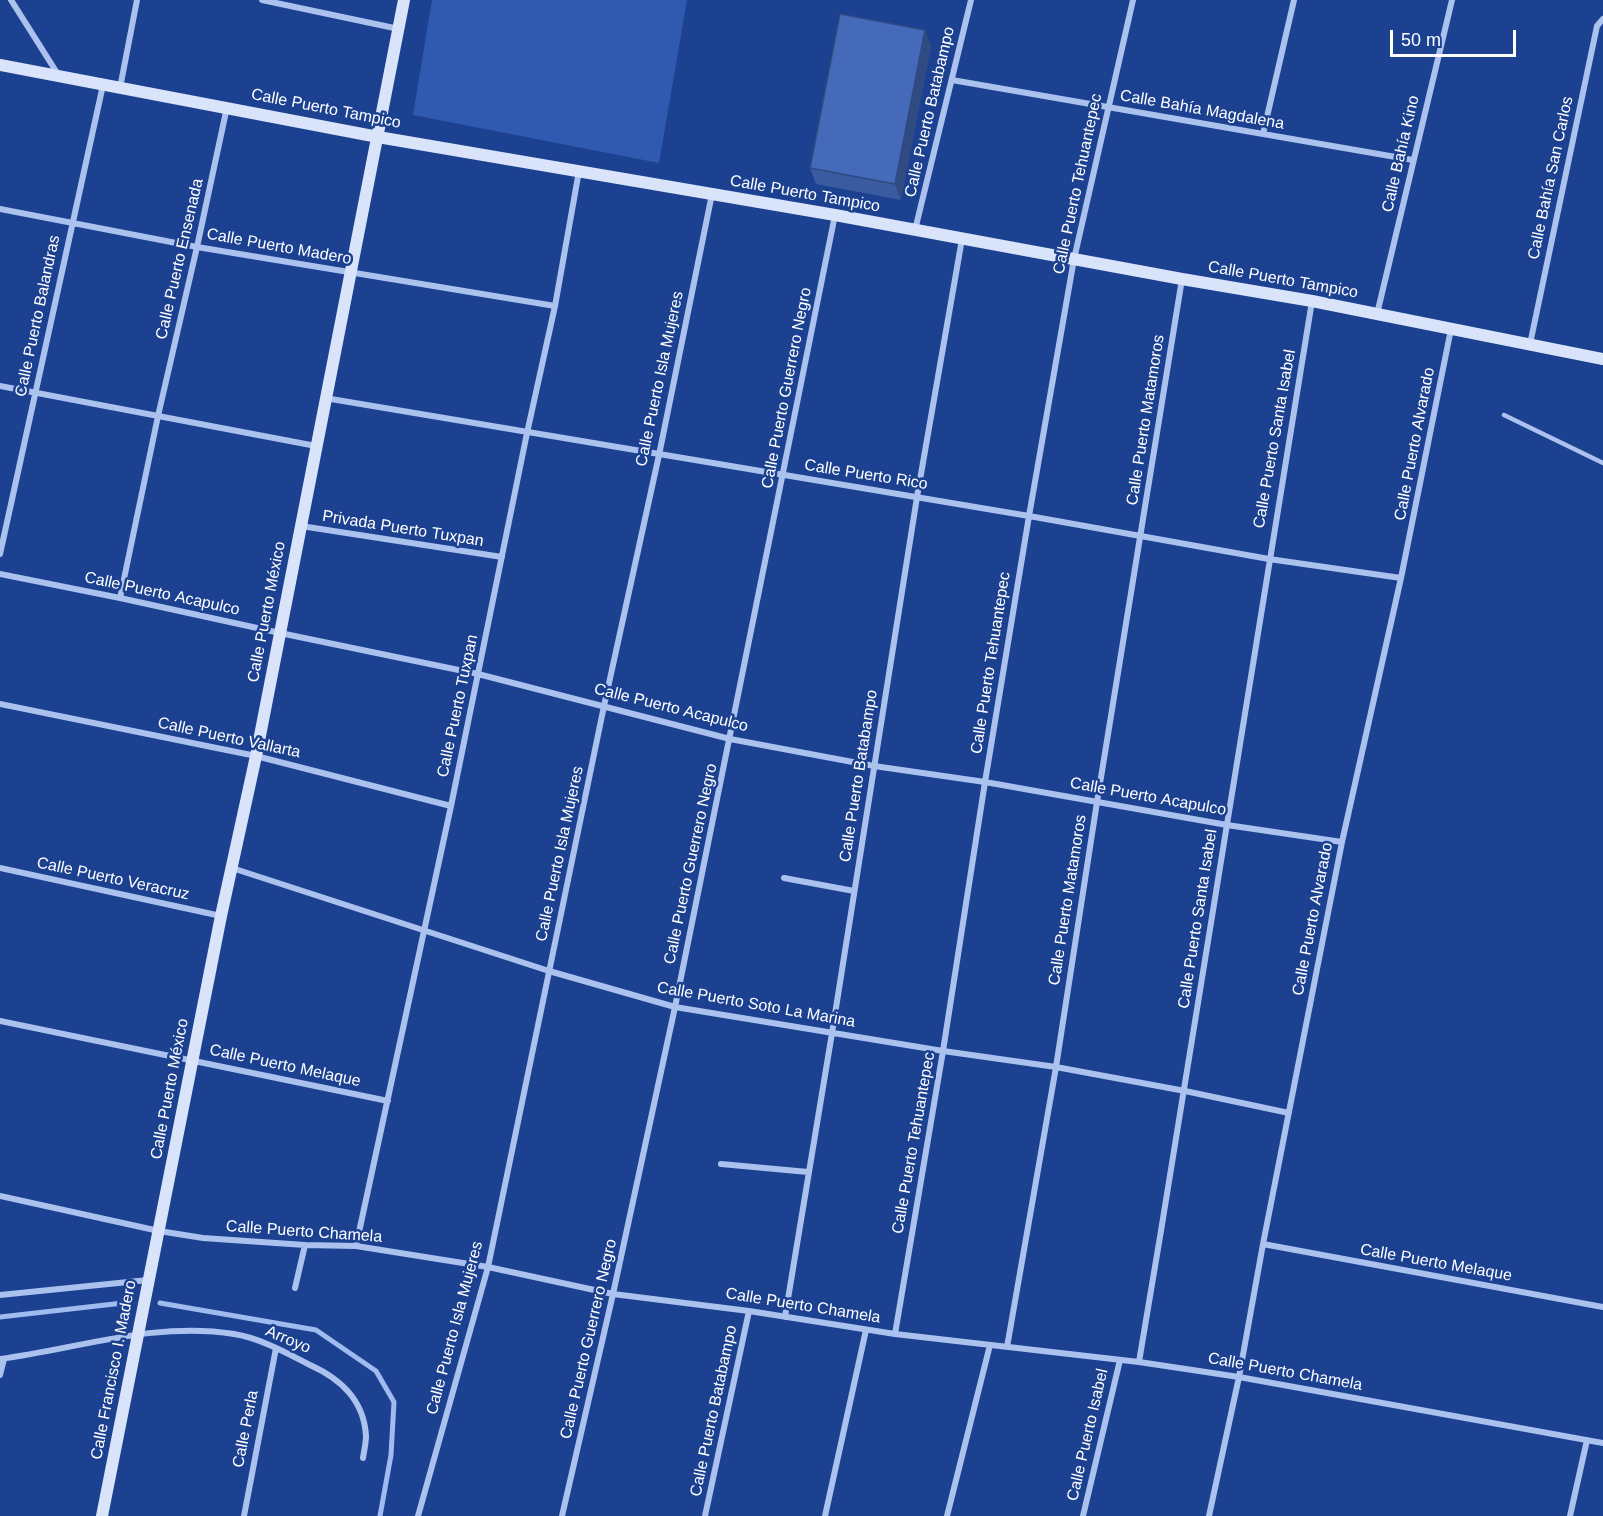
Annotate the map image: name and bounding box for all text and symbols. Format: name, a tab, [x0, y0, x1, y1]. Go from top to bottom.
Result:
scale bar	[1393, 18, 1519, 56]
street label: Calle Puerto Batabampo	[901, 25, 959, 199]
text: 50 m	[1401, 30, 1441, 50]
street label: Calle Puerto Tampico	[250, 85, 402, 133]
street label: Calle Bahía Magdalena	[1118, 86, 1286, 134]
street label: Calle Puerto Tehuantepec	[1049, 92, 1107, 276]
street label: Calle Bahía Kino	[1378, 94, 1424, 214]
street label: Calle Bahía San Carlos	[1524, 95, 1578, 261]
street label: Calle Puerto Tampico	[728, 171, 882, 217]
street label: Calle Puerto Ensenada	[152, 177, 208, 341]
street label: Calle Puerto Madero	[205, 225, 353, 269]
street label: Calle Puerto Balandras	[12, 234, 64, 398]
street label: Calle Puerto Tampico	[1206, 257, 1360, 303]
street label: Calle Puerto Guerrero Negro	[758, 286, 816, 490]
street label: Calle Puerto Isla Mujeres	[632, 290, 688, 468]
street label: Calle Puerto Matamoros	[1123, 333, 1169, 507]
street label: Calle Puerto Santa Isabel	[1250, 348, 1300, 530]
street label: Calle Puerto Alvarado	[1391, 366, 1439, 522]
street label: Calle Puerto Rico	[803, 456, 929, 494]
street label: Privada Puerto Tuxpan	[321, 507, 485, 551]
street label: Calle Puerto México	[244, 540, 290, 684]
street label: Calle Puerto Acapulco	[83, 568, 241, 620]
street label: Calle Puerto Tehuantepec	[967, 571, 1015, 755]
street label: Calle Puerto Tuxpan	[434, 633, 482, 779]
street label: Calle Puerto Acapulco	[592, 680, 750, 736]
street label: Calle Puerto Batabampo	[836, 688, 882, 864]
street label: Calle Puerto Vallarta	[156, 713, 302, 763]
street label: Calle Puerto Guerrero Negro	[660, 762, 722, 966]
street label: Calle Puerto Isla Mujeres	[532, 765, 588, 943]
street label: Calle Puerto Acapulco	[1068, 774, 1228, 820]
street label: Calle Puerto Matamoros	[1045, 813, 1091, 987]
street label: Calle Puerto Santa Isabel	[1174, 828, 1222, 1010]
street label: Calle Puerto Alvarado	[1289, 841, 1337, 997]
street label: Calle Puerto Veracruz	[35, 853, 191, 905]
street label: Calle Puerto Soto La Marina	[655, 978, 857, 1032]
street label: Calle Puerto México	[147, 1017, 193, 1161]
street label: Calle Puerto Melaque	[208, 1041, 362, 1091]
street label: Calle Puerto Tehuantepec	[889, 1051, 939, 1235]
street label: Calle Puerto Chamela	[225, 1217, 383, 1247]
street label: Calle Puerto Guerrero Negro	[557, 1237, 621, 1441]
street label: Calle Puerto Isla Mujeres	[423, 1239, 487, 1417]
street label: Calle Puerto Melaque	[1359, 1240, 1513, 1286]
street label: Calle Francisco I. Madero	[87, 1279, 141, 1461]
street label: Calle Puerto Chamela	[724, 1284, 882, 1328]
street label: Arroyo	[263, 1322, 313, 1358]
street label: Calle Puerto Batabampo	[686, 1324, 742, 1498]
street label: Calle Puerto Chamela	[1206, 1349, 1364, 1395]
street label: Calle Puerto Isabel	[1063, 1367, 1113, 1503]
street label: Calle Perla	[229, 1389, 263, 1469]

